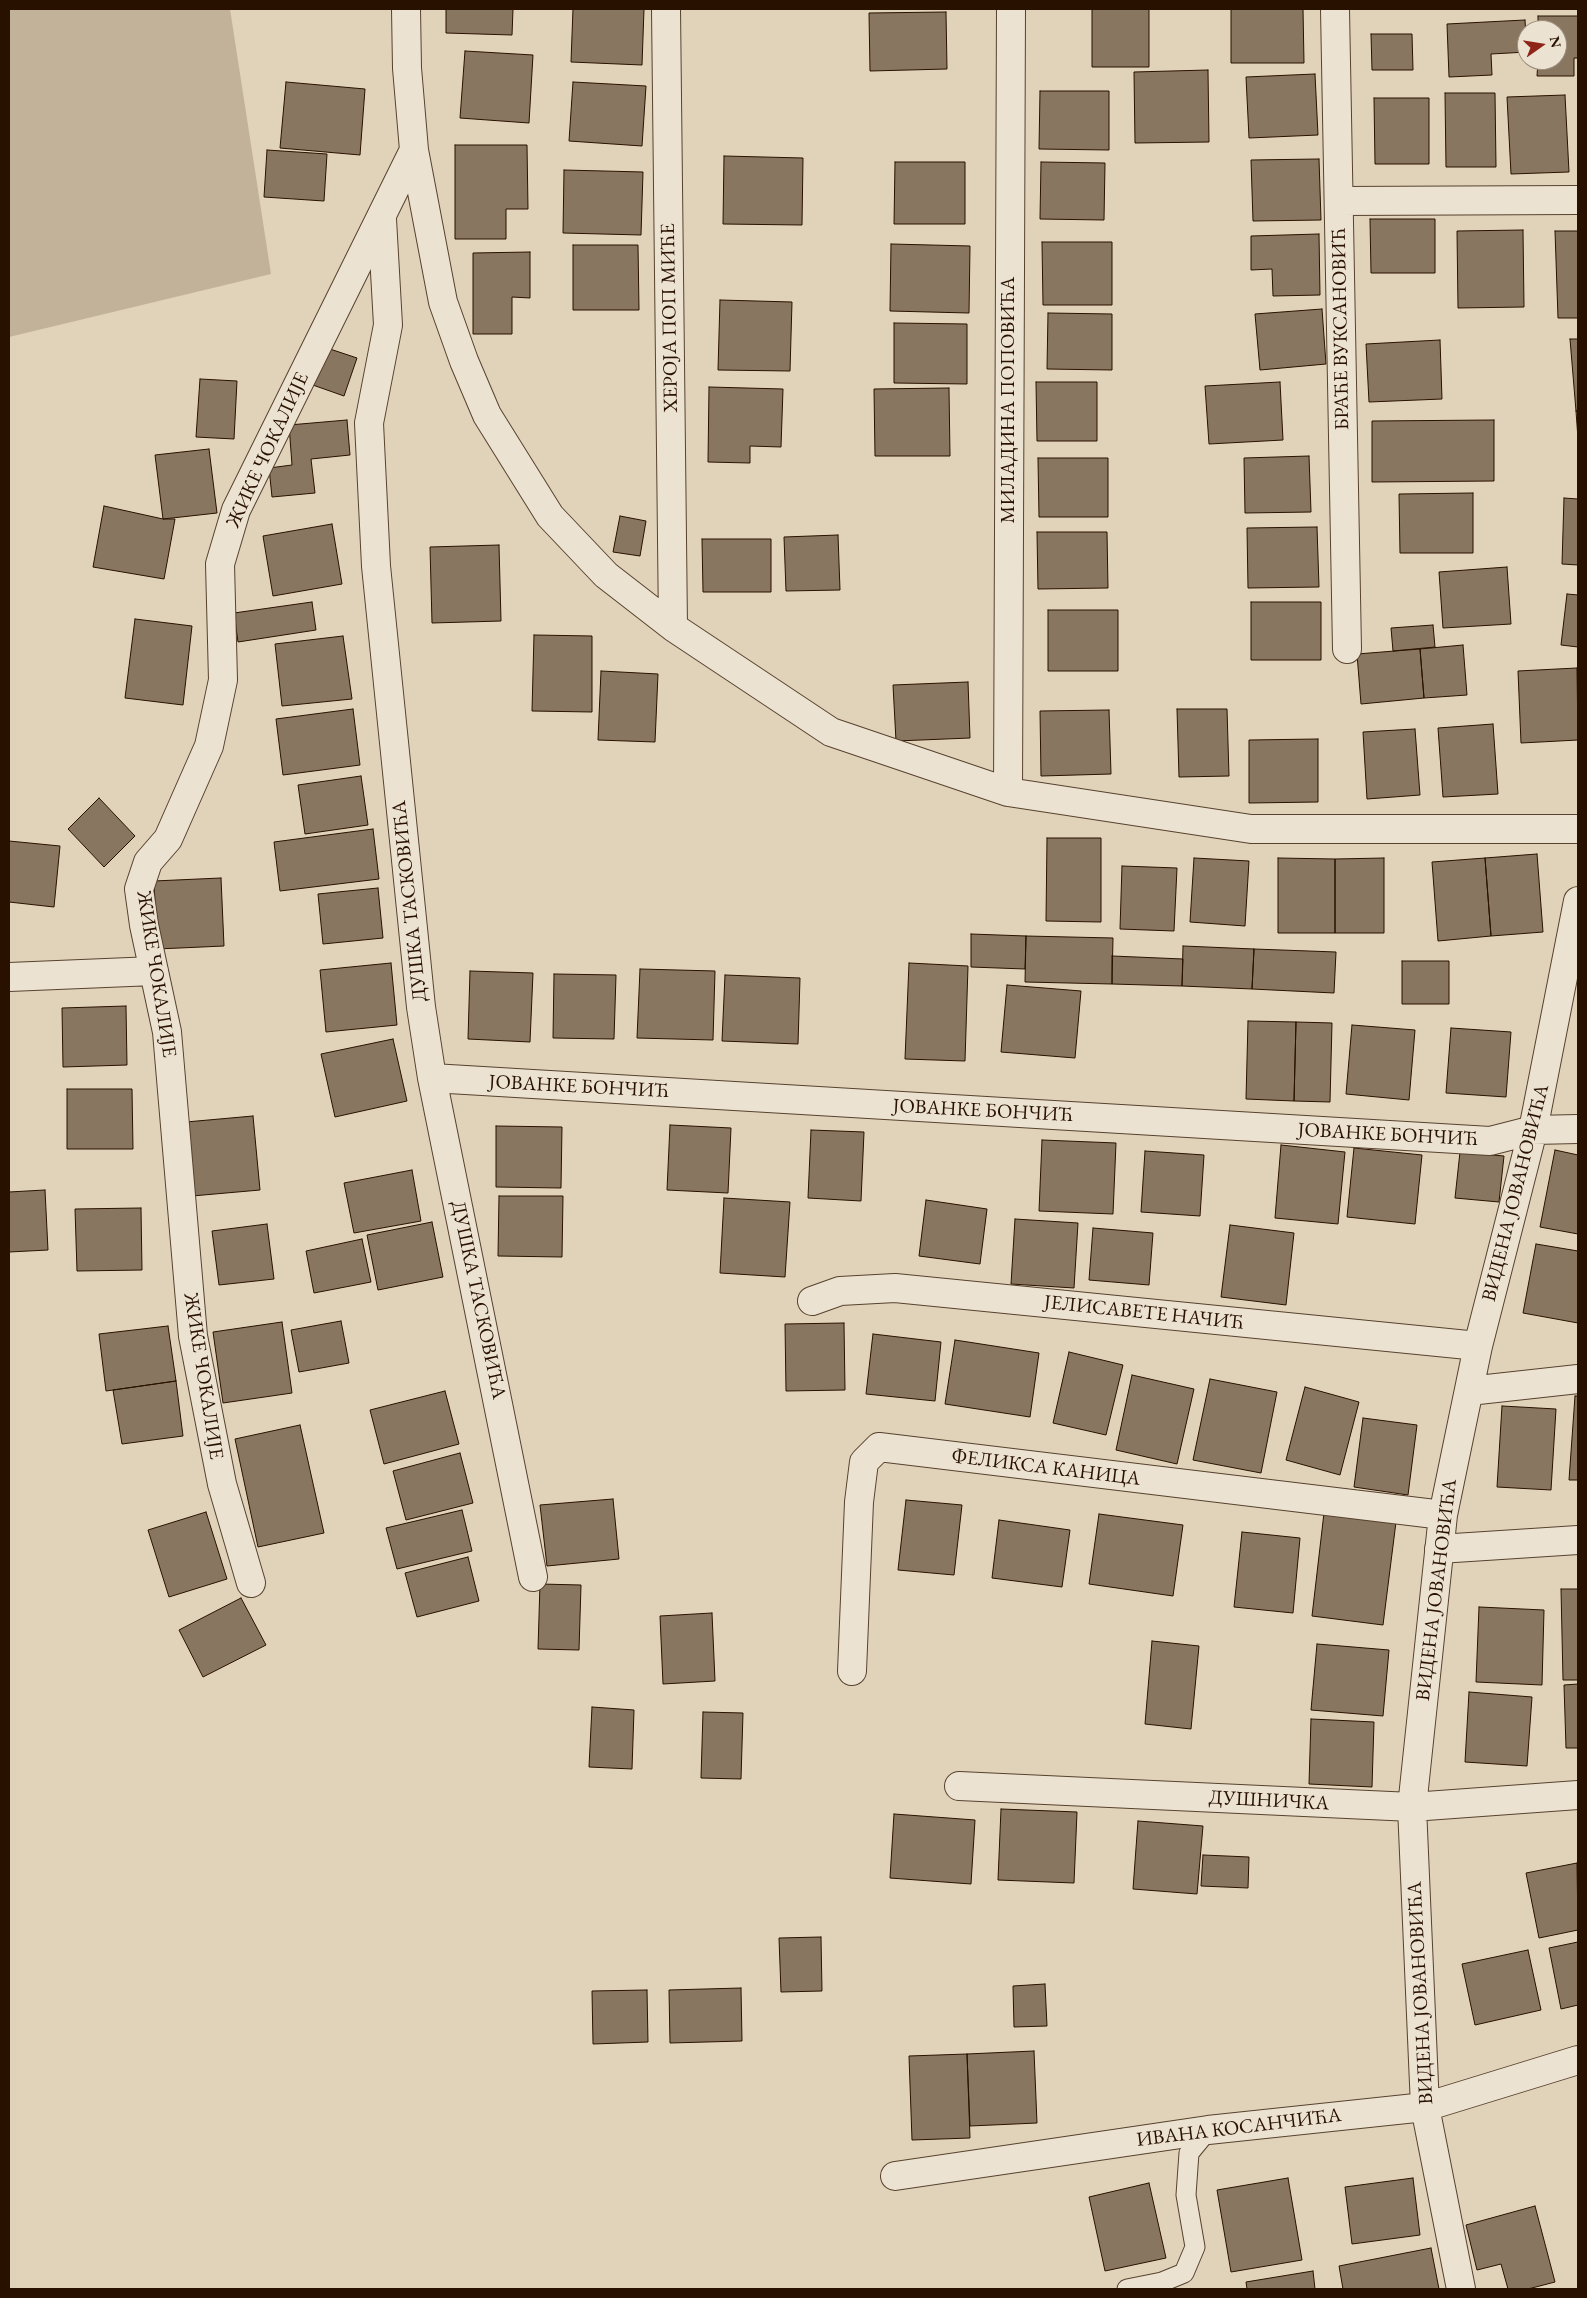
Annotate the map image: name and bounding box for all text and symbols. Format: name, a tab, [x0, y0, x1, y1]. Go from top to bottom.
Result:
north arrow	[1517, 20, 1567, 70]
text: N	[1546, 34, 1566, 49]
street label: ХЕРОЈА ПОП МИЋЕ	[656, 223, 684, 413]
street label: БРАЋЕ ВУКСАНОВИЋ	[1327, 227, 1355, 431]
street label: МИЛАДИНА ПОПОВИЋА	[997, 277, 1021, 523]
street label: ЖИКЕ ЧОКАЛИЈЕ	[222, 369, 314, 531]
street label: ДУШКА ТАСКОВИЋА	[387, 799, 433, 1003]
street label: ЖИКЕ ЧОКАЛИЈЕ	[131, 889, 181, 1059]
street label: ЈОВАНКЕ БОНЧИЋ	[488, 1070, 670, 1104]
street label: ВИДЕНА ЈОВАНОВИЋА	[1477, 1082, 1555, 1304]
street label: ЈОВАНКЕ БОНЧИЋ	[892, 1094, 1074, 1128]
street label: ЈОВАНКЕ БОНЧИЋ	[1297, 1118, 1479, 1152]
street label: ДУШКА ТАСКОВИЋА	[445, 1199, 511, 1401]
street label: ЖИКЕ ЧОКАЛИЈЕ	[178, 1291, 228, 1461]
street label: ЈЕЛИСАВЕТЕ НАЧИЋ	[1043, 1291, 1245, 1335]
street label: ФЕЛИКСА КАНИЦА	[950, 1445, 1142, 1491]
street label: ВИДЕНА ЈОВАНОВИЋА	[1411, 1478, 1463, 1702]
street label: ДУШНИЧКА	[1208, 1786, 1330, 1816]
street label: ВИДЕНА ЈОВАНОВИЋА	[1403, 1881, 1439, 2105]
street label: ИВАНА КОСАНЧИЋА	[1135, 2104, 1343, 2152]

